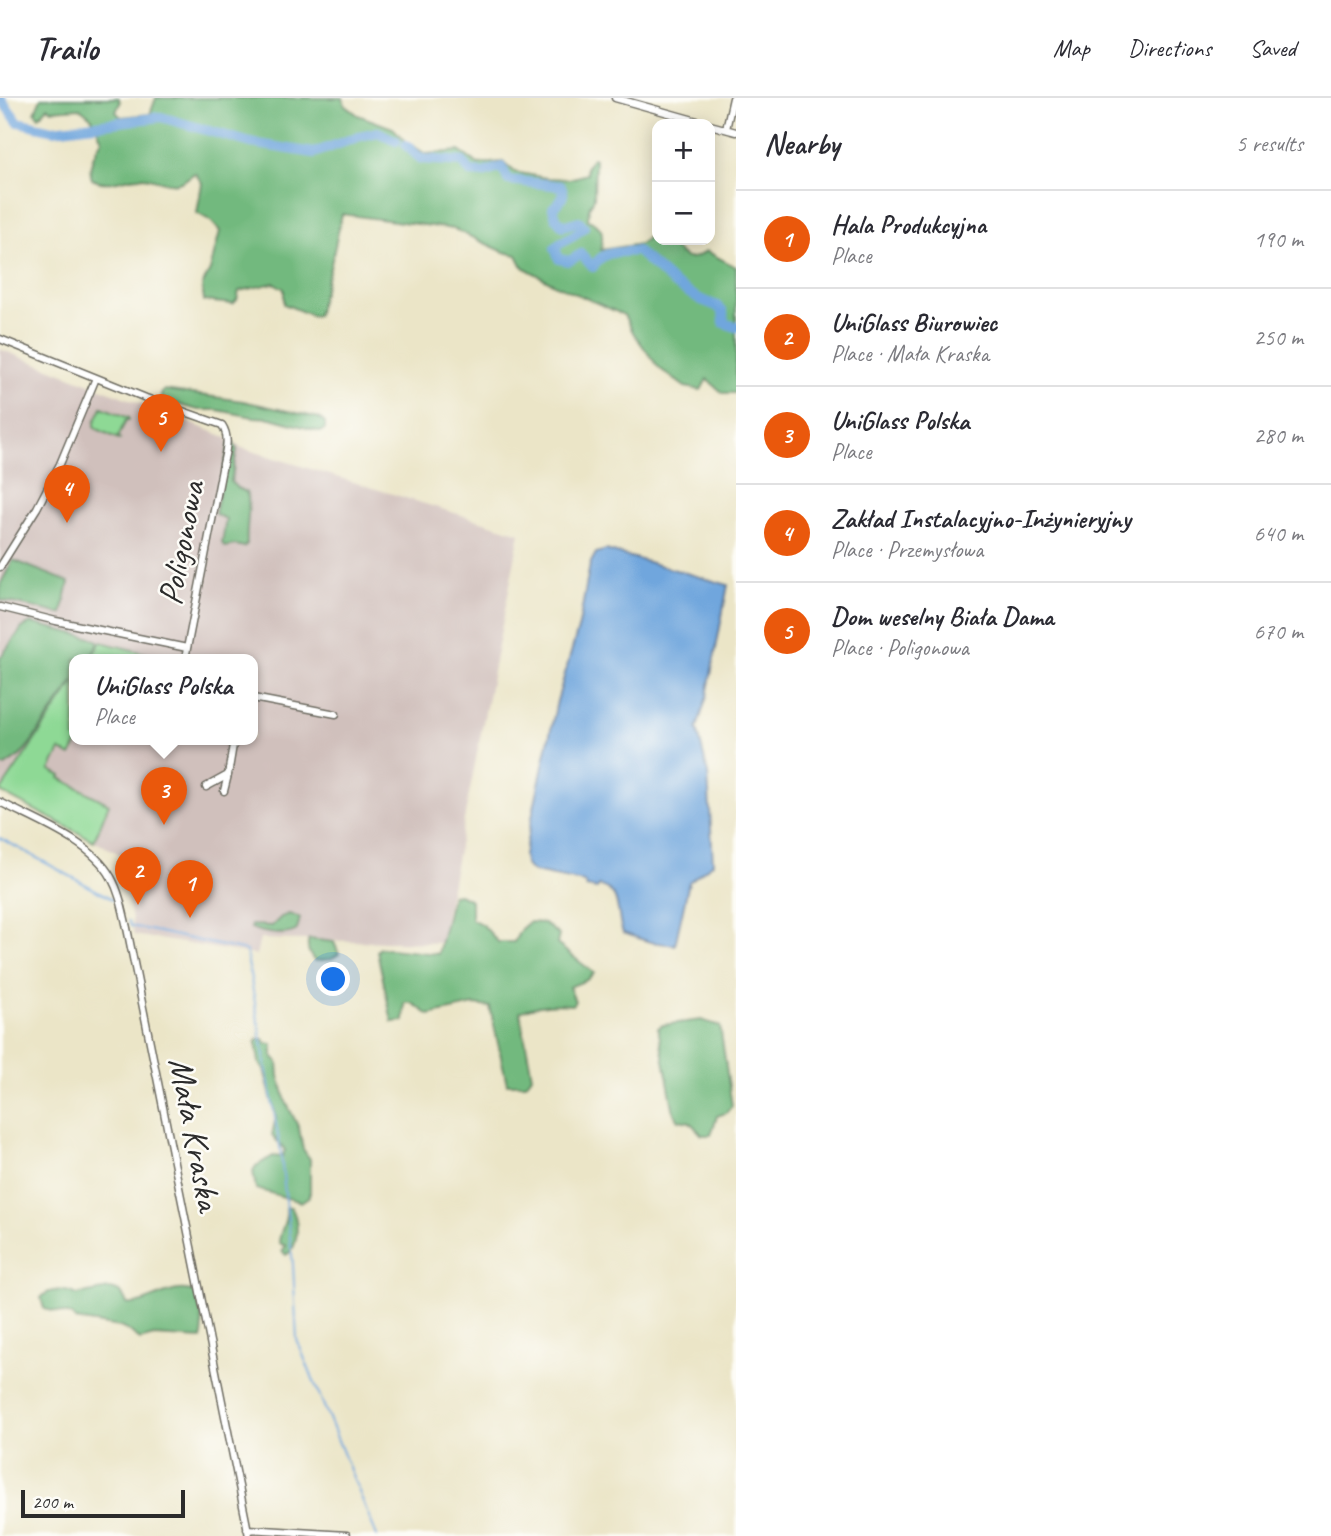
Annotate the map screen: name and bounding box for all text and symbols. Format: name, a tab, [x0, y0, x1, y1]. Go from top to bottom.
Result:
text: Trailo	[35, 27, 98, 69]
text: Map	[1053, 33, 1090, 63]
text: Directions	[1128, 33, 1211, 63]
text: Saved	[1249, 33, 1296, 63]
map controls	[652, 119, 715, 245]
button: +	[652, 119, 715, 182]
text: Nearby	[764, 125, 840, 163]
text: 5 results	[1236, 129, 1303, 158]
button: −	[652, 182, 715, 245]
text: Hala Produkcyjna	[831, 208, 986, 241]
text: 1	[782, 225, 792, 254]
text: 190 m	[1254, 225, 1303, 254]
text: Place	[831, 241, 871, 270]
text: UniGlass Biurowiec	[831, 306, 997, 339]
text: 2	[782, 323, 792, 352]
text: 250 m	[1254, 323, 1303, 352]
text: Place · Mała Kraska	[831, 339, 989, 368]
pin: 5	[138, 394, 184, 452]
text: UniGlass Polska	[831, 404, 969, 437]
text: 3	[782, 421, 792, 450]
text: 280 m	[1254, 421, 1303, 450]
text: Place	[831, 437, 871, 466]
pin: 4	[44, 465, 90, 523]
street label: Poligonowa	[147, 476, 215, 608]
text: Zakład Instalacyjno-Inżynieryjny	[831, 502, 1131, 535]
text: 4	[782, 519, 792, 548]
text: 640 m	[1254, 519, 1303, 548]
text: Place · Przemysłowa	[831, 535, 983, 564]
text: Dom weselny Biała Dama	[831, 600, 1054, 633]
text: 5	[782, 617, 792, 646]
text: 670 m	[1254, 617, 1303, 646]
text: Place · Poligonowa	[831, 633, 969, 662]
popup	[69, 654, 258, 745]
text: UniGlass Polska	[94, 669, 233, 702]
text: Place	[94, 702, 135, 731]
pin: 3	[141, 767, 187, 825]
pin: 2	[115, 847, 161, 905]
pin: 1	[167, 860, 213, 918]
your location	[316, 962, 350, 996]
street label: Mała Kraska	[158, 1054, 232, 1217]
scale bar	[21, 1487, 186, 1519]
text: 200 m	[32, 1490, 73, 1514]

